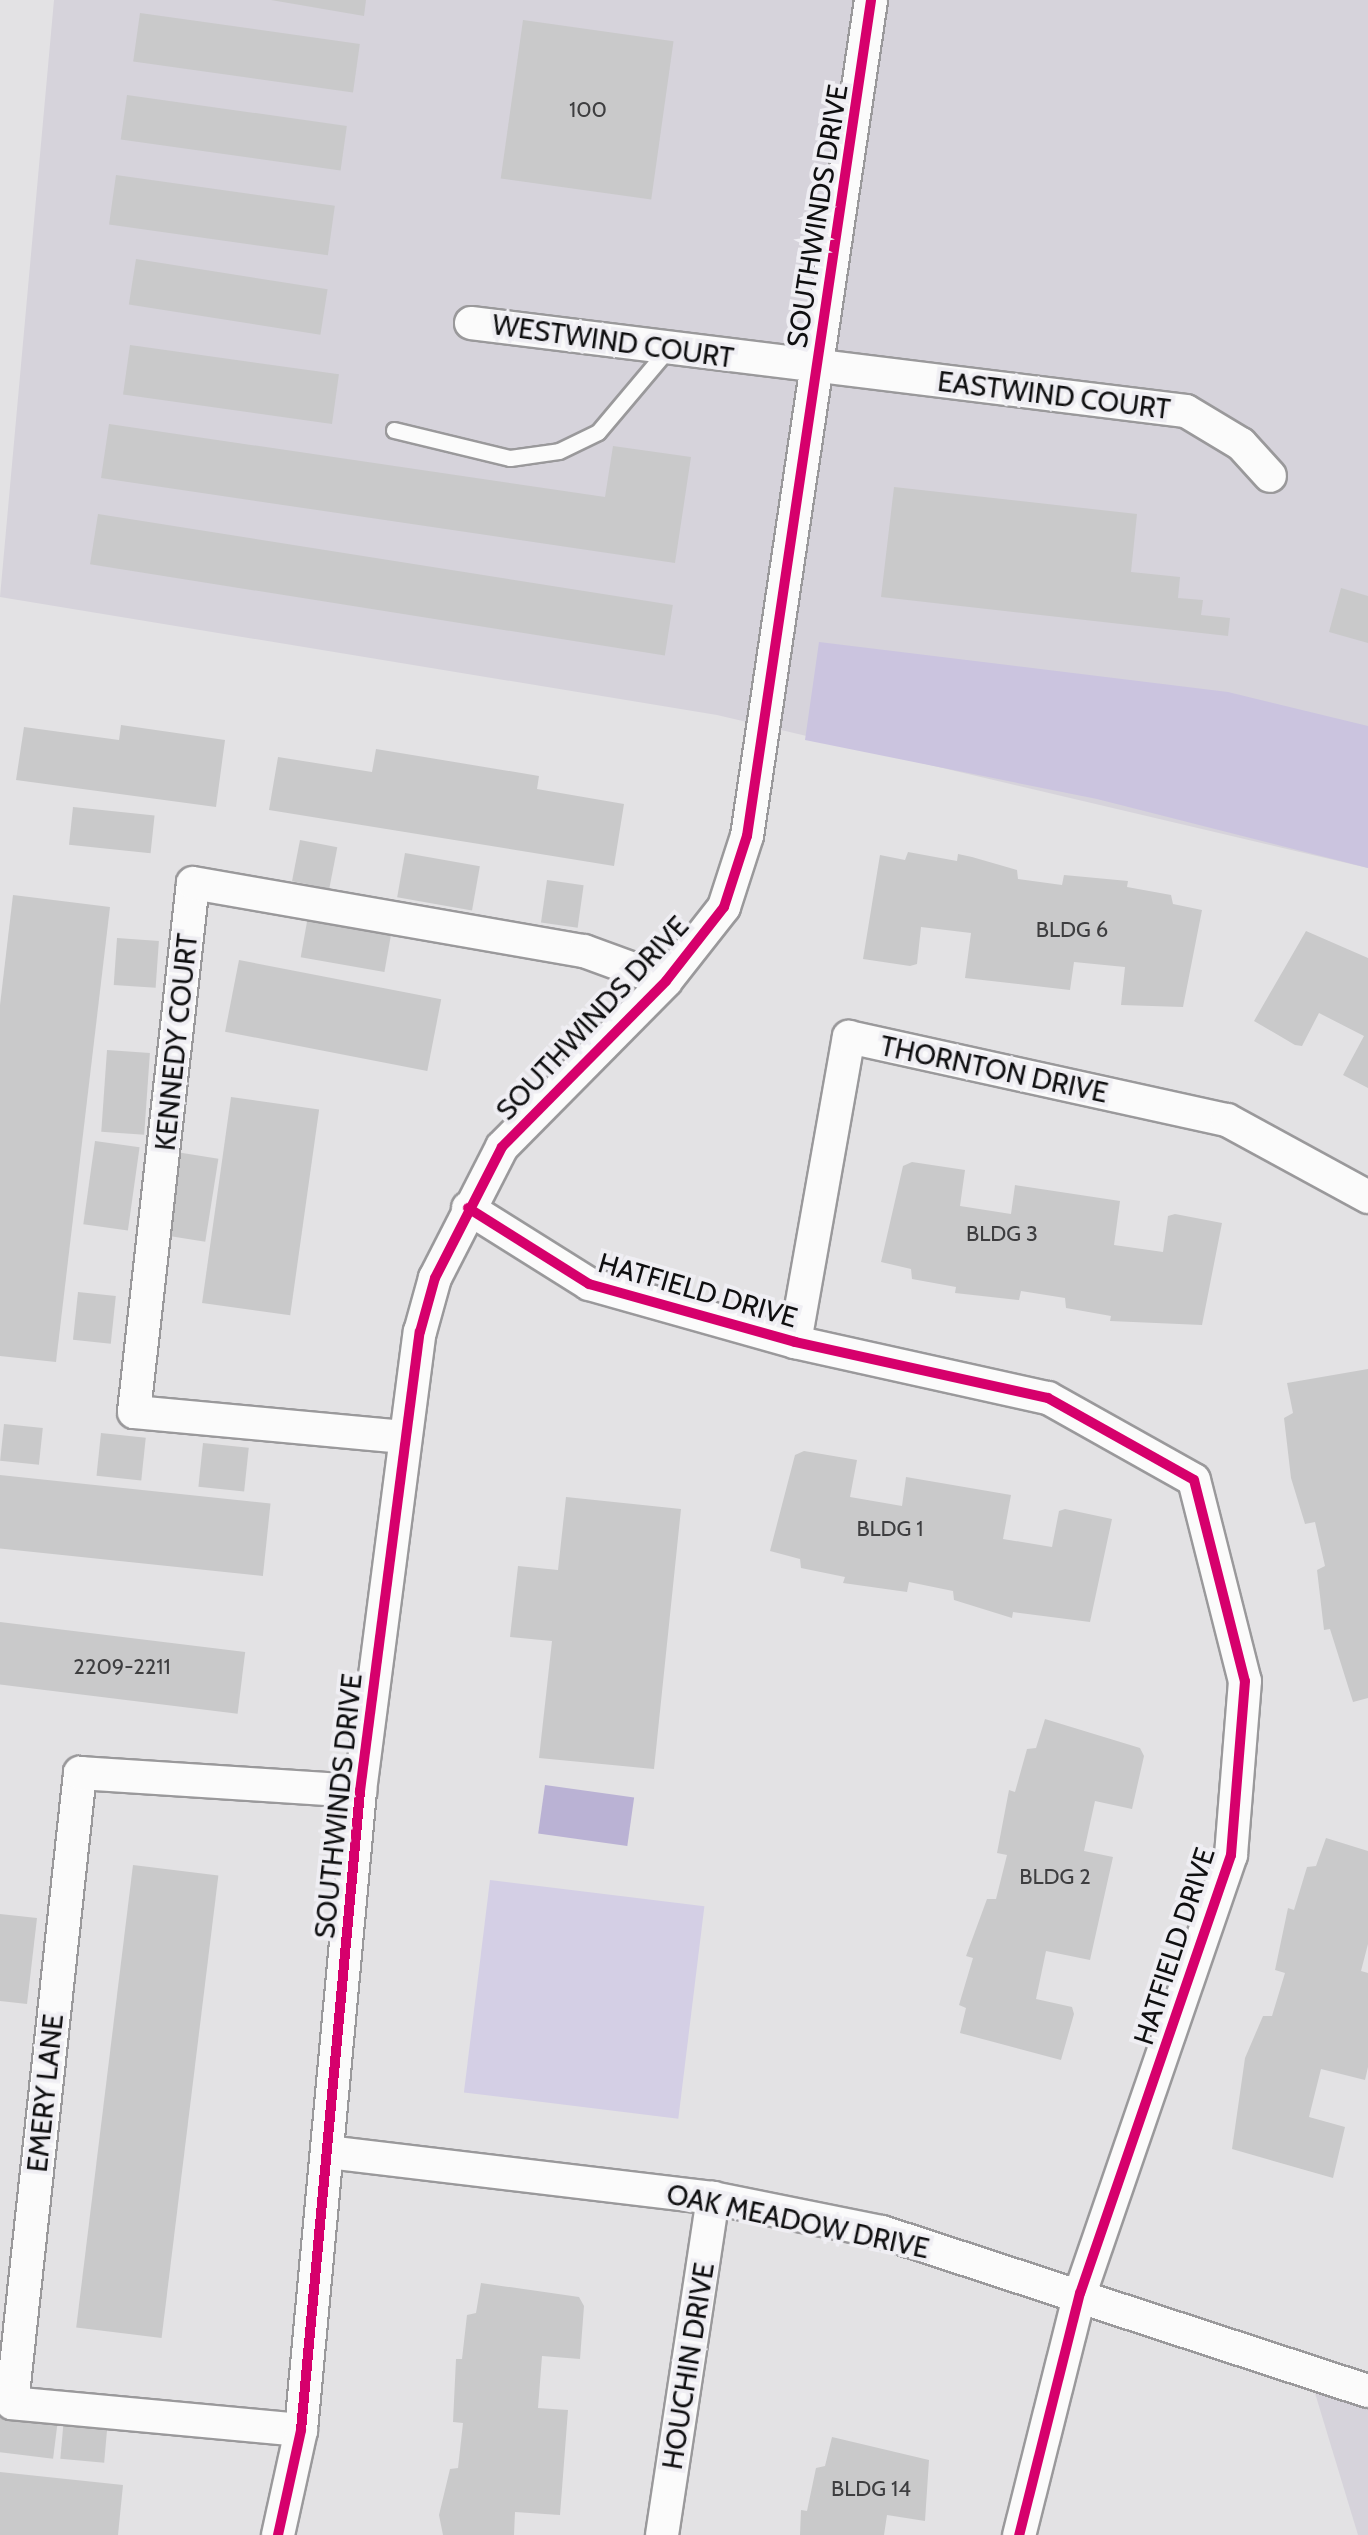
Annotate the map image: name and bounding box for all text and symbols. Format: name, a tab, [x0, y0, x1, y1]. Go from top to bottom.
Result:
street label: SOUTHWINDS DRIVE	[780, 82, 854, 350]
house number: 100	[569, 97, 607, 123]
street label: WESTWIND COURT	[490, 307, 736, 375]
street label: EASTWIND COURT	[936, 364, 1172, 426]
street label: SOUTHWINDS DRIVE	[489, 909, 695, 1127]
house number: BLDG 6	[1036, 917, 1108, 943]
street label: KENNEDY COURT	[148, 932, 204, 1152]
street label: THORNTON DRIVE	[877, 1028, 1111, 1110]
house number: BLDG 3	[966, 1221, 1038, 1247]
street label: HATFIELD DRIVE	[595, 1246, 801, 1334]
house number: BLDG 1	[856, 1516, 924, 1542]
house number: 2209-2211	[73, 1654, 171, 1680]
street label: SOUTHWINDS DRIVE	[307, 1672, 369, 1940]
street label: HATFIELD DRIVE	[1126, 1843, 1222, 2049]
house number: BLDG 2	[1019, 1864, 1091, 1890]
street label: EMERY LANE	[20, 2012, 70, 2174]
street label: OAK MEADOW DRIVE	[664, 2177, 932, 2265]
street label: HOUCHIN DRIVE	[655, 2260, 721, 2472]
house number: BLDG 14	[831, 2476, 911, 2502]

